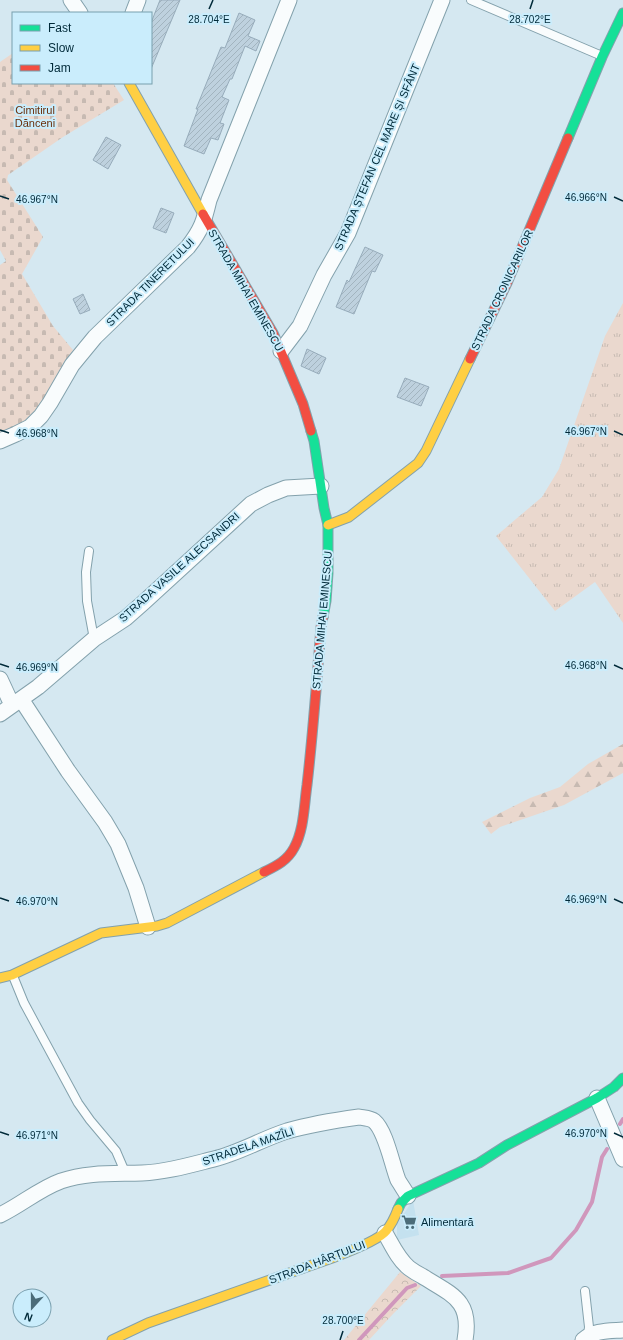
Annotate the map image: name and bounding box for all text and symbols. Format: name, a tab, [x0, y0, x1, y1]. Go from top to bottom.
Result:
legend	[12, 12, 152, 84]
text: 28.704°E	[188, 14, 230, 25]
text: 28.702°E	[509, 14, 551, 25]
text: Fast	[48, 21, 72, 35]
text: Slow	[48, 41, 74, 55]
text: Jam	[48, 61, 71, 75]
street label: STRADA ȘTEFAN CEL MARE ȘI SFÂNT	[332, 62, 422, 252]
park label: Cimitirul Dănceni	[15, 104, 55, 129]
text: 46.966°N	[565, 192, 607, 203]
text: 46.967°N	[16, 194, 58, 205]
street label: STRADA MIHAI EMINESCU	[206, 227, 286, 353]
street label: STRADA CRONICARILOR	[469, 228, 535, 352]
street label: STRADA TINERETULUI	[104, 236, 196, 328]
text: 46.967°N	[565, 426, 607, 437]
text: 46.968°N	[16, 428, 58, 439]
street label: STRADA VASILE ALECSANDRI	[116, 510, 242, 624]
street label: STRADA MIHAI EMINESCU	[310, 550, 334, 690]
text: 46.968°N	[565, 660, 607, 671]
text: 46.969°N	[16, 662, 58, 673]
text: 46.969°N	[565, 894, 607, 905]
text: 46.970°N	[16, 896, 58, 907]
street label: STRADELA MAZÎLI	[201, 1125, 295, 1167]
text: 46.970°N	[565, 1128, 607, 1139]
text: 46.971°N	[16, 1130, 58, 1141]
supermarket icon: Alimentară	[400, 1213, 418, 1231]
place label: Alimentară	[421, 1216, 474, 1228]
street label: STRADA HÂRȚULUI	[267, 1238, 367, 1286]
north arrow	[12, 1288, 52, 1328]
text: N	[23, 1310, 34, 1324]
text: 28.700°E	[322, 1315, 364, 1326]

